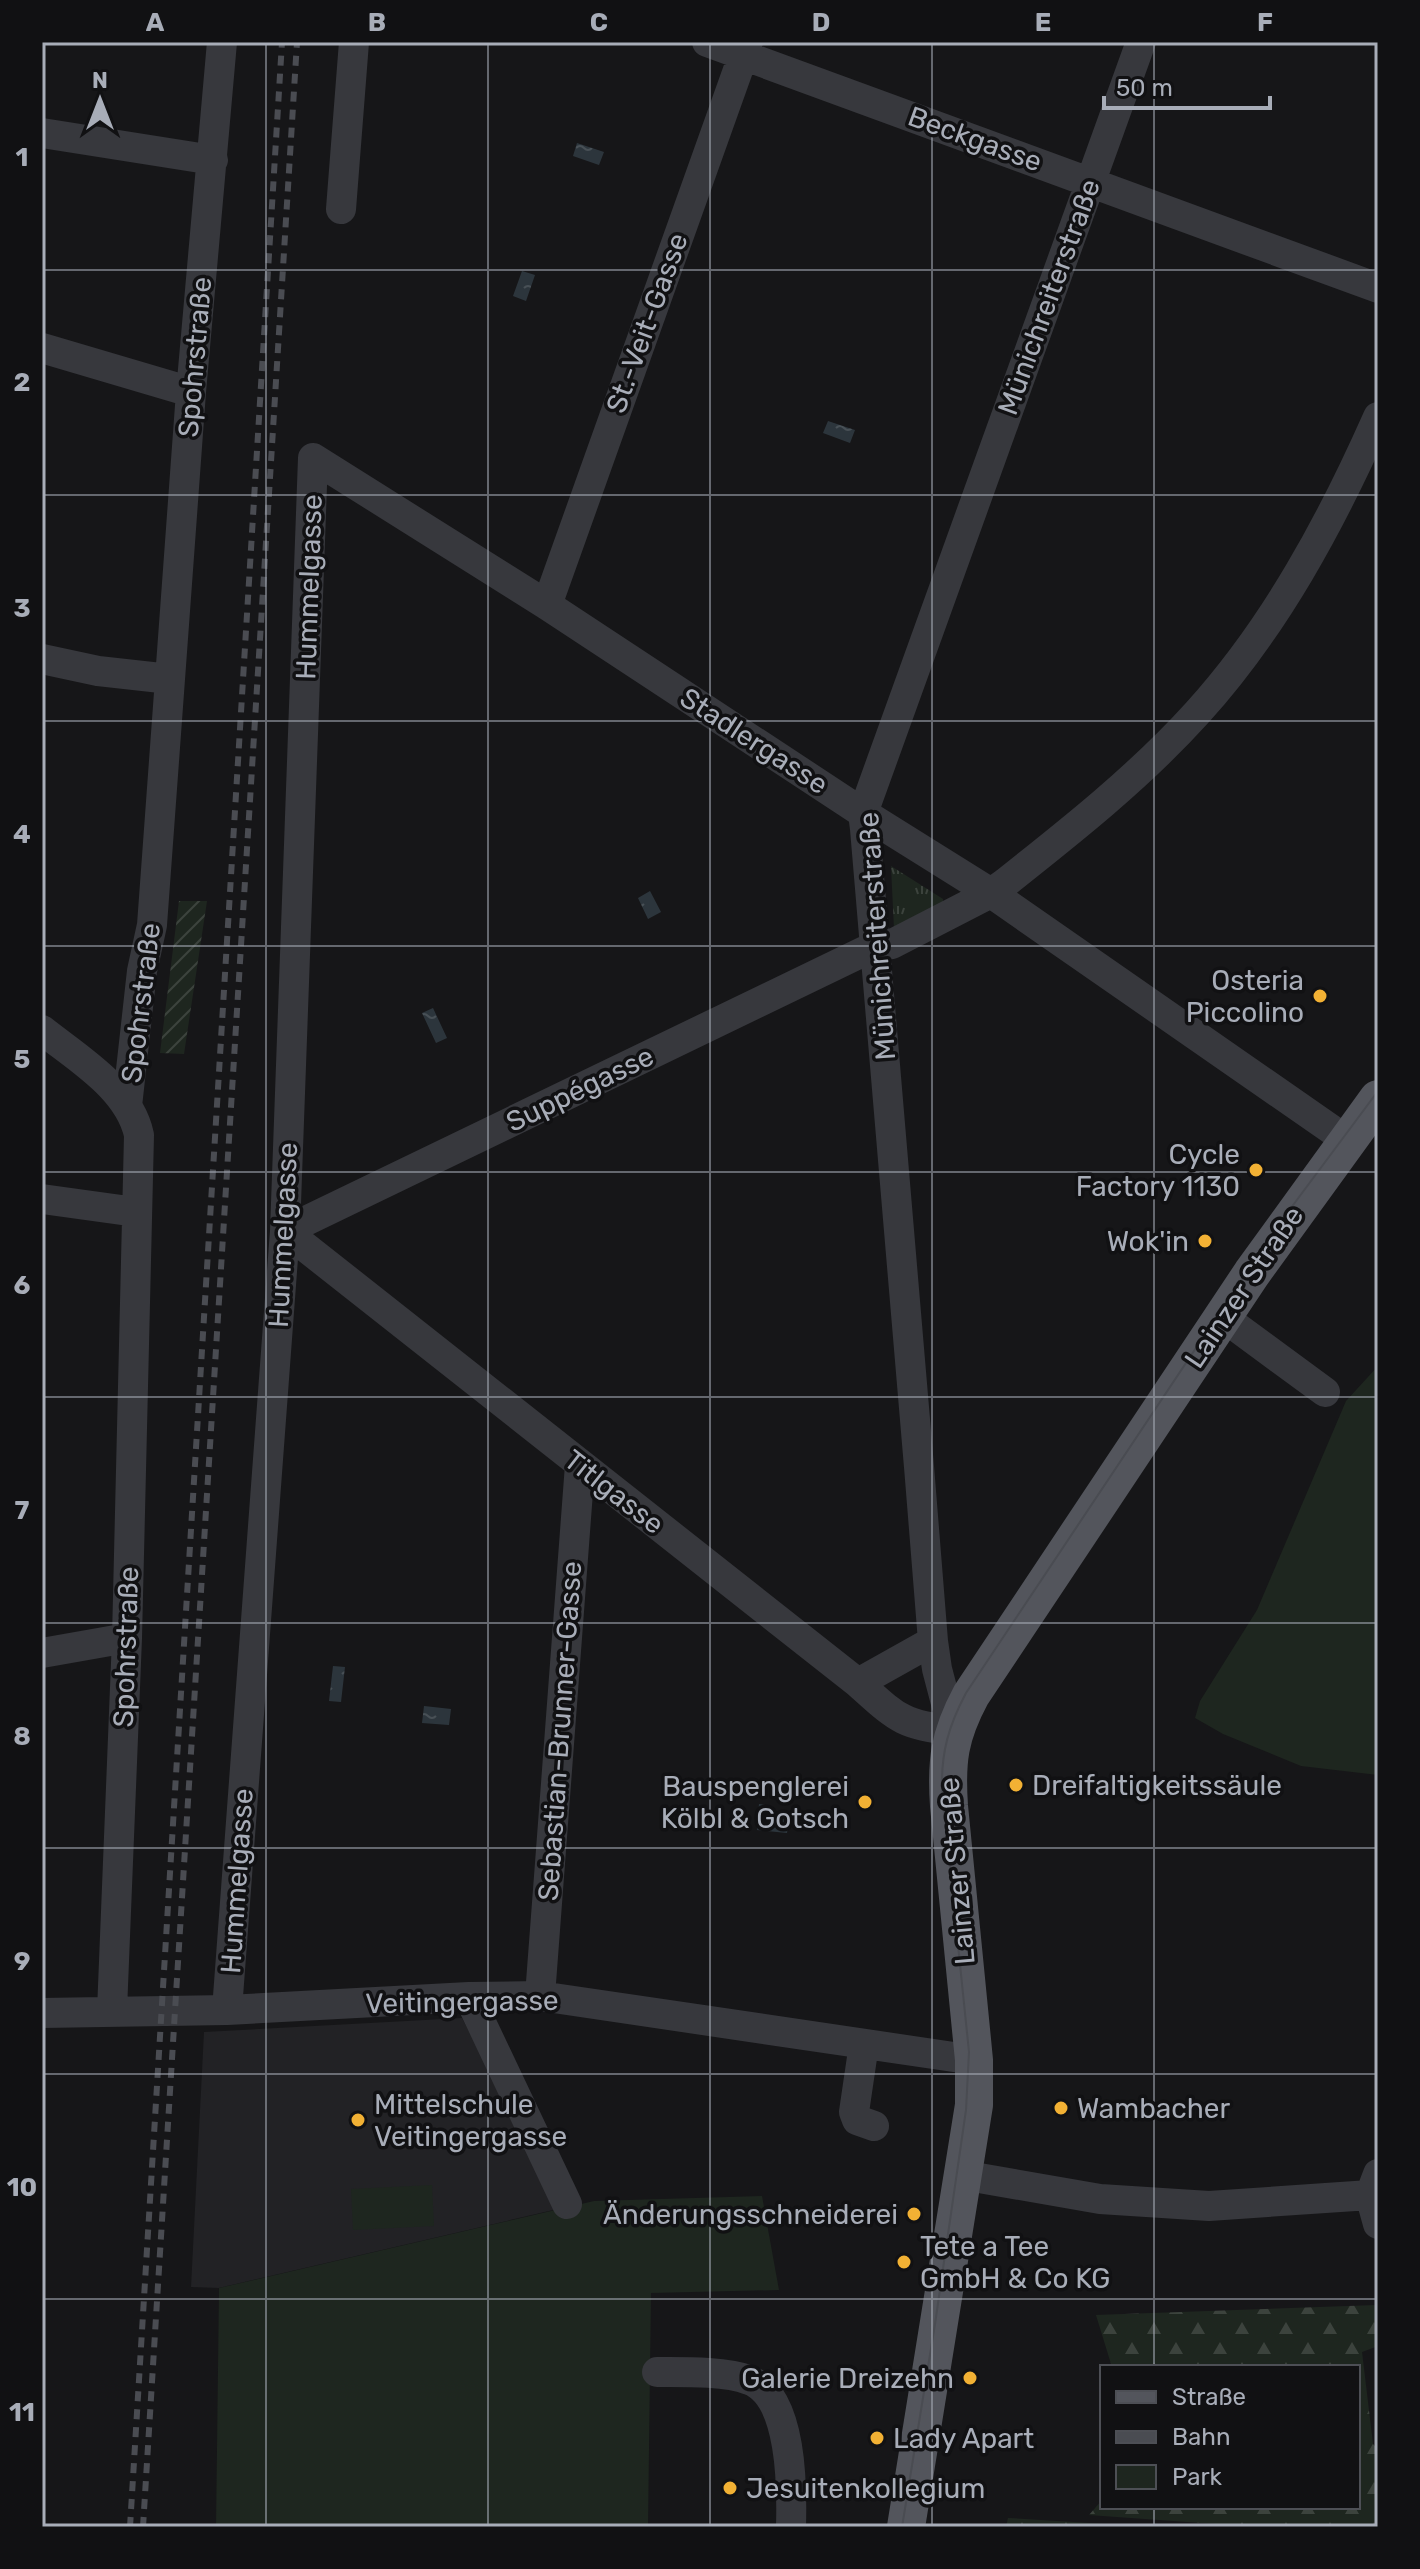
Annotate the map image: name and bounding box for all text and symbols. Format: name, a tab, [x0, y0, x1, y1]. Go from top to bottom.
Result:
text: A	[146, 7, 165, 38]
text: B	[368, 7, 386, 38]
text: C	[590, 7, 608, 38]
text: D	[812, 7, 830, 38]
text: E	[1035, 7, 1051, 38]
text: F	[1257, 7, 1273, 38]
north arrow	[60, 60, 140, 140]
scale bar	[1104, 60, 1270, 110]
text: N	[92, 67, 108, 94]
text: 50 m	[1116, 74, 1173, 102]
street label: Beckgasse	[904, 100, 1046, 178]
text: 1	[16, 142, 28, 173]
street label: Münichreiterstraße	[991, 175, 1107, 419]
street label: St.-Veit-Gasse	[599, 229, 695, 417]
street label: Spohrstraße	[172, 275, 218, 439]
text: 2	[14, 367, 30, 398]
street label: Hummelgasse	[289, 494, 329, 680]
text: 3	[13, 593, 31, 624]
street label: Stadlergasse	[674, 681, 834, 801]
street label: Münichreiterstraße	[852, 811, 902, 1061]
text: 4	[13, 819, 31, 850]
street label: Spohrstraße	[115, 921, 167, 1085]
place label: Osteria Piccolino	[1186, 964, 1304, 1029]
marker: Osteria Piccolino	[1311, 987, 1329, 1005]
street label: Suppégasse	[501, 1039, 659, 1139]
text: 5	[14, 1044, 30, 1075]
place label: Cycle Factory 1130	[1076, 1138, 1240, 1203]
street label: Hummelgasse	[262, 1141, 304, 1329]
marker: Cycle Factory 1130	[1247, 1161, 1265, 1179]
street label: Lainzer Straße	[1178, 1200, 1310, 1374]
place label: Wok'in	[1107, 1225, 1189, 1258]
marker: Wok'in	[1196, 1232, 1214, 1250]
text: 6	[14, 1270, 31, 1301]
street label: Titlgasse	[558, 1443, 670, 1541]
text: 7	[15, 1495, 30, 1526]
street label: Sebastian-Brunner-Gasse	[532, 1560, 588, 1902]
street label: Spohrstraße	[107, 1566, 145, 1728]
text: 8	[13, 1721, 31, 1752]
place label: Dreifaltigkeitssäule	[1032, 1769, 1282, 1802]
place label: Bauspenglerei Kölbl & Gotsch	[661, 1770, 849, 1835]
street label: Lainzer Straße	[932, 1776, 982, 1966]
marker: Dreifaltigkeitssäule	[1007, 1776, 1025, 1794]
street label: Hummelgasse	[214, 1787, 260, 1975]
marker: Bauspenglerei Kölbl & Gotsch	[856, 1793, 874, 1811]
text: 9	[14, 1946, 30, 1977]
street label: Veitingergasse	[365, 1984, 559, 2020]
place label: Mittelschule Veitingergasse	[374, 2088, 567, 2153]
place label: Wambacher	[1077, 2092, 1230, 2125]
marker: Wambacher	[1052, 2099, 1070, 2117]
marker: Mittelschule Veitingergasse	[349, 2111, 367, 2129]
text: 10	[7, 2172, 37, 2203]
place label: Änderungsschneiderei	[603, 2198, 898, 2231]
marker: Änderungsschneiderei	[905, 2205, 923, 2223]
place label: Tete a Tee GmbH & Co KG	[920, 2230, 1110, 2295]
marker: Tete a Tee GmbH & Co KG	[895, 2253, 913, 2271]
place label: Galerie Dreizehn	[741, 2362, 954, 2395]
legend	[1100, 2365, 1360, 2509]
marker: Galerie Dreizehn	[961, 2369, 979, 2387]
text: Straße	[1172, 2383, 1246, 2411]
text: 11	[9, 2397, 35, 2428]
place label: Lady Apart	[893, 2422, 1034, 2455]
text: Bahn	[1172, 2423, 1230, 2451]
marker: Lady Apart	[868, 2429, 886, 2447]
text: Park	[1172, 2463, 1223, 2491]
place label: Jesuitenkollegium	[746, 2472, 985, 2505]
marker: Jesuitenkollegium	[721, 2479, 739, 2497]

